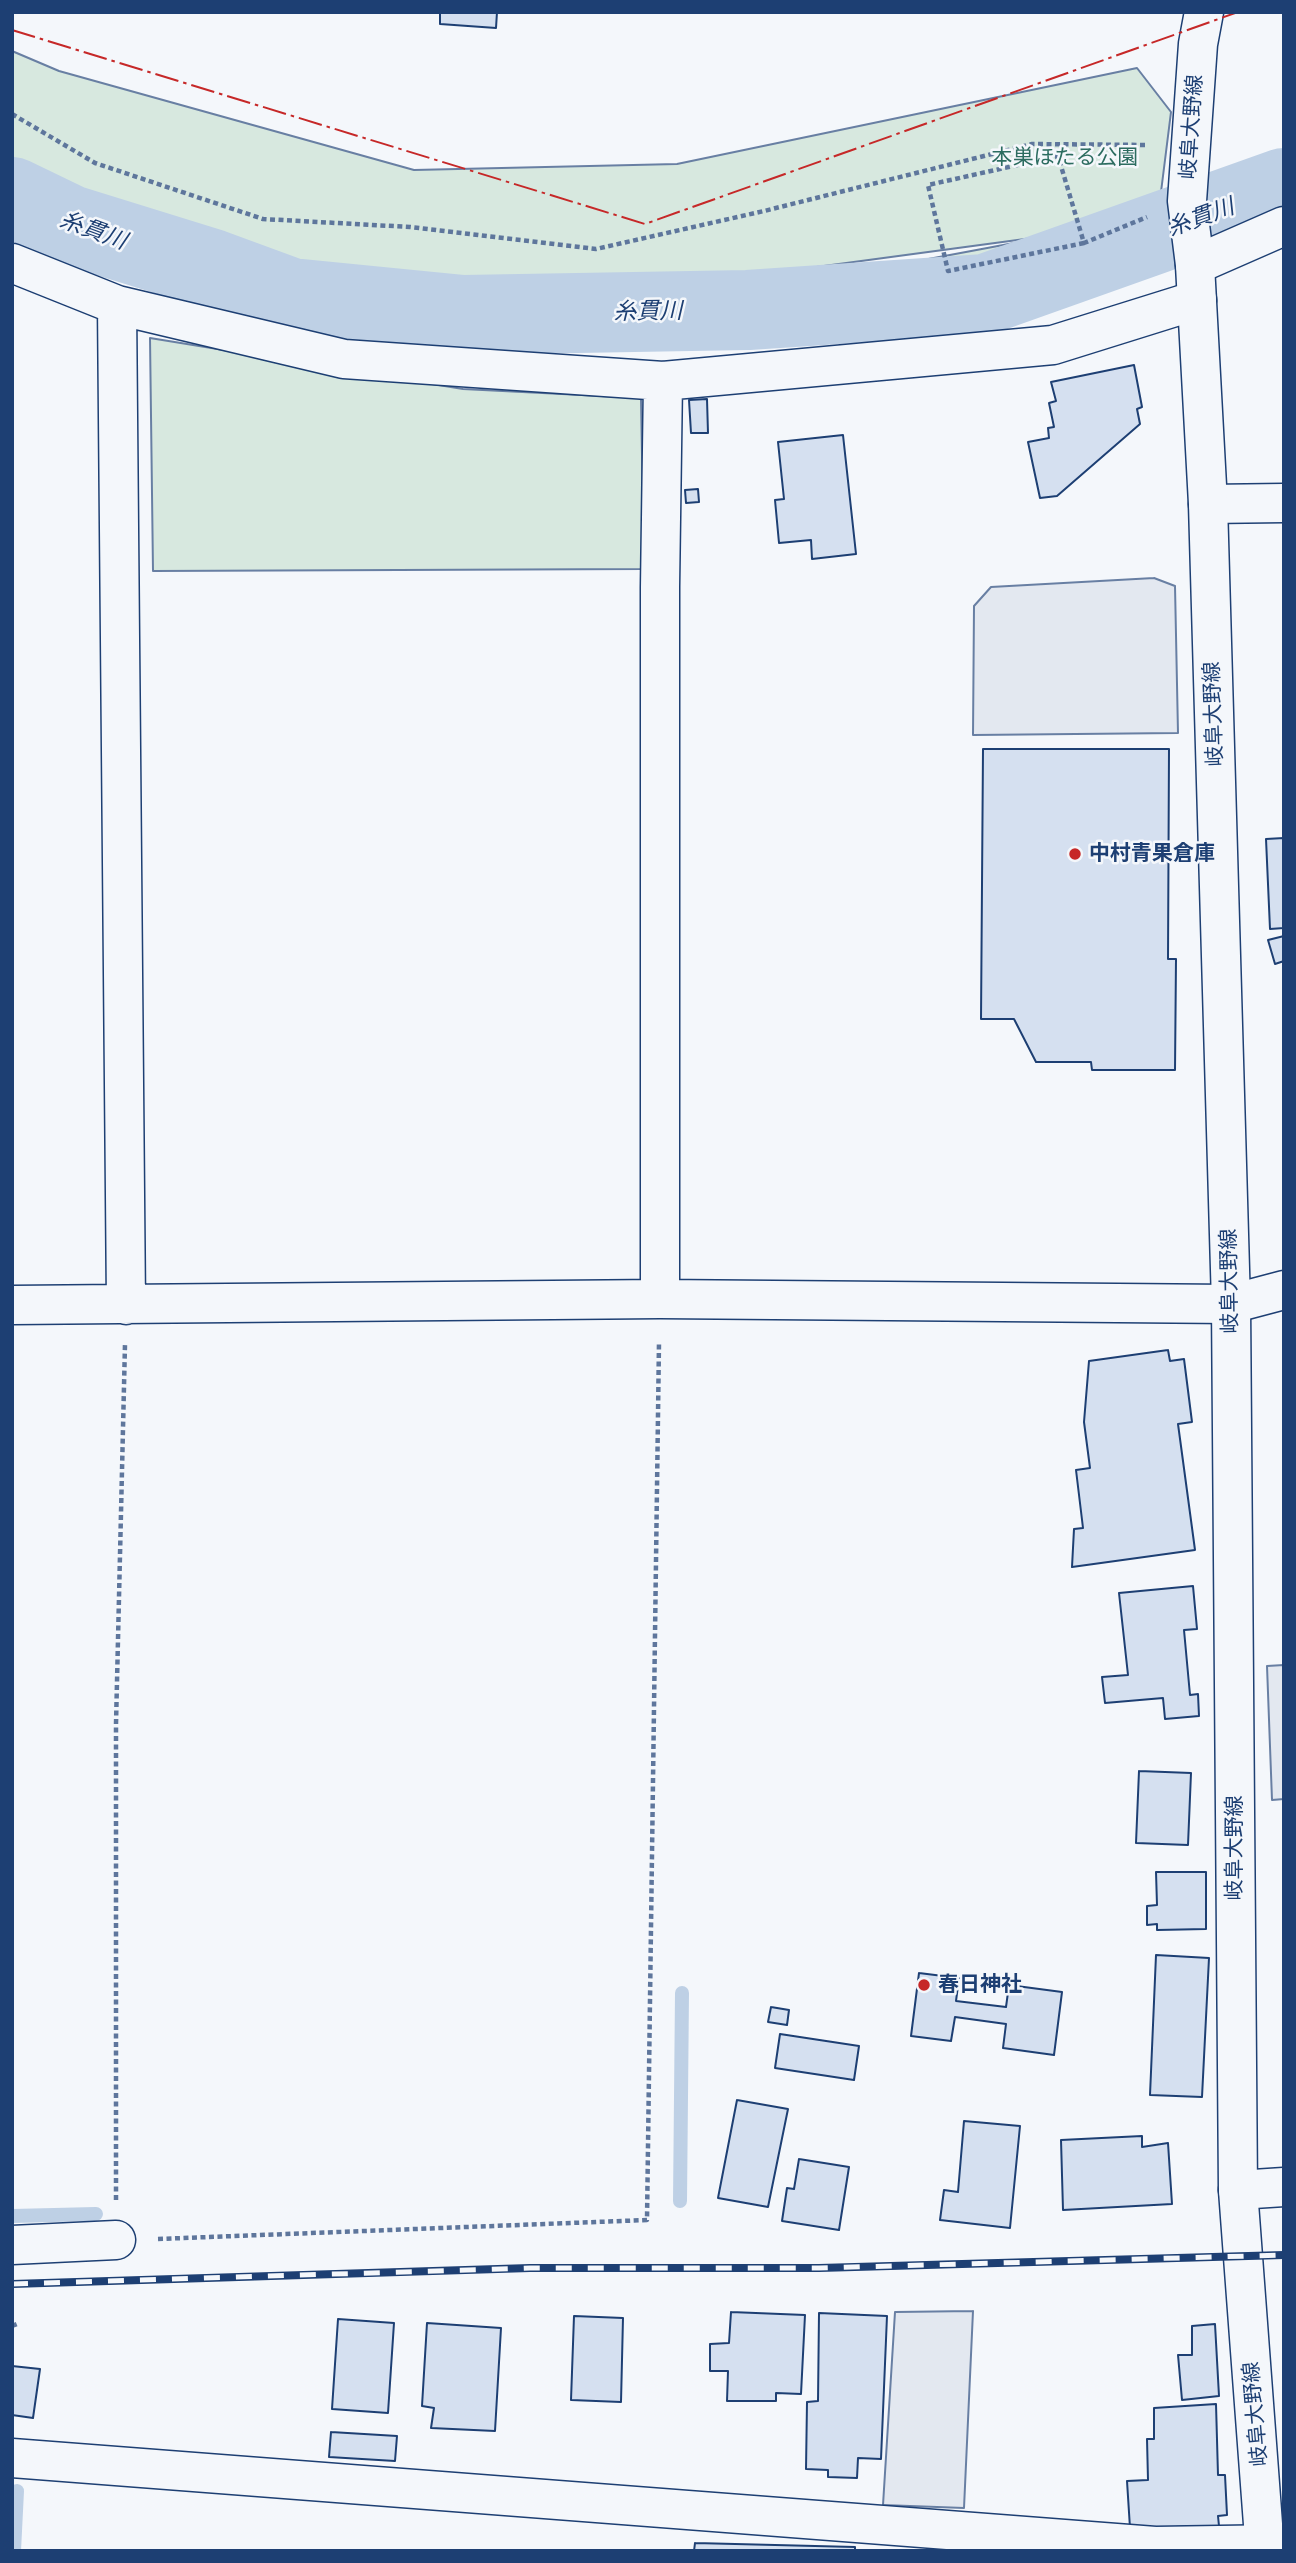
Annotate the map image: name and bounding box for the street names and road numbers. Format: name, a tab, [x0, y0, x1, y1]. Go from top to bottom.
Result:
street label: 岐阜大野線	[1176, 74, 1208, 180]
street label: 岐阜大野線	[1200, 661, 1228, 767]
street label: 岐阜大野線	[1216, 1228, 1244, 1334]
street label: 岐阜大野線	[1222, 1796, 1248, 1900]
street label: 岐阜大野線	[1239, 2361, 1273, 2467]

